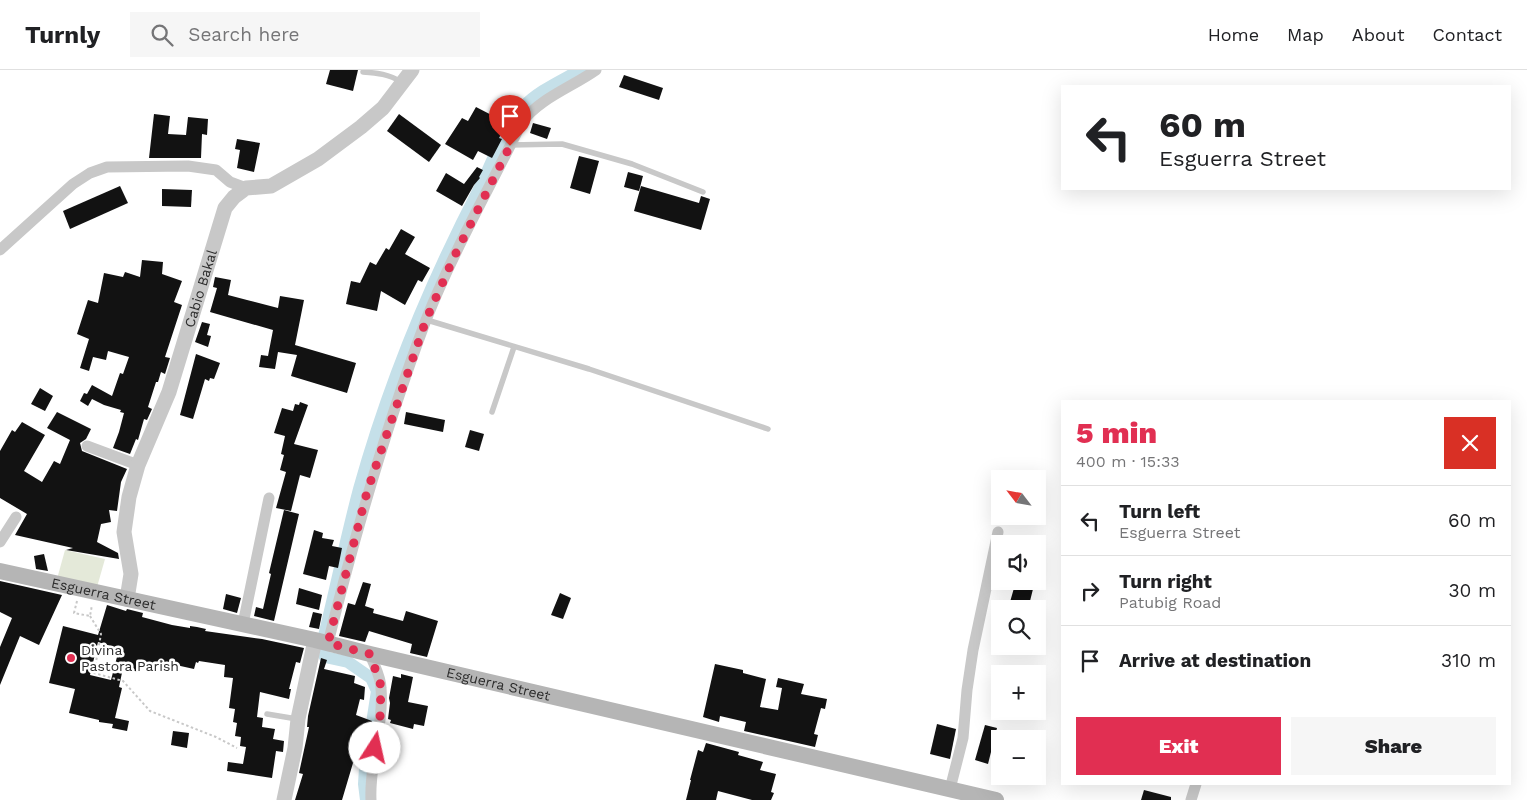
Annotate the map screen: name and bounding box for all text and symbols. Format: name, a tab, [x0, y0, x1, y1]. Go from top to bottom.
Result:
search box	[130, 12, 480, 57]
text: Turnly	[25, 21, 100, 49]
icon: search	[148, 21, 176, 49]
text: Search here	[188, 23, 300, 46]
text: Home	[1208, 24, 1259, 45]
text: Map	[1287, 24, 1324, 45]
text: About	[1352, 24, 1404, 45]
text: Contact	[1432, 24, 1502, 45]
pin	[489, 95, 531, 146]
icon: arrive	[496, 102, 524, 130]
text: 60 m	[1159, 104, 1246, 146]
icon: left	[1076, 105, 1141, 170]
text: Esguerra Street	[1159, 146, 1326, 171]
street label: Cabio Bakal	[181, 247, 220, 329]
text: 5 min	[1076, 415, 1157, 450]
button: close	[1444, 417, 1496, 469]
text: 400 m · 15:33	[1076, 452, 1180, 471]
north arrow	[991, 470, 1046, 525]
map controls	[991, 470, 1046, 785]
text: Turn left	[1119, 500, 1200, 523]
icon: left	[1076, 507, 1104, 535]
text: 60 m	[1448, 509, 1496, 532]
text: Esguerra Street	[1119, 523, 1240, 542]
button: sound	[991, 535, 1046, 590]
text: Turn right	[1119, 570, 1212, 593]
street label: Esguerra Street	[50, 574, 157, 613]
icon: right	[1076, 577, 1104, 605]
text: 30 m	[1449, 579, 1496, 602]
text: Patubig Road	[1119, 593, 1221, 612]
button: search	[991, 600, 1046, 655]
place label: Divina Pastora Parish	[81, 642, 179, 674]
icon: arrive	[1076, 647, 1104, 675]
text: Arrive at destination	[1119, 649, 1311, 672]
text: 310 m	[1441, 649, 1496, 672]
marker: Divina Pastora Parish	[65, 652, 77, 664]
street label: Esguerra Street	[445, 664, 552, 704]
button: +	[991, 665, 1046, 720]
button: Exit	[1076, 717, 1281, 775]
button: Share	[1291, 717, 1496, 775]
position arrow	[348, 721, 400, 773]
button: −	[991, 730, 1046, 785]

